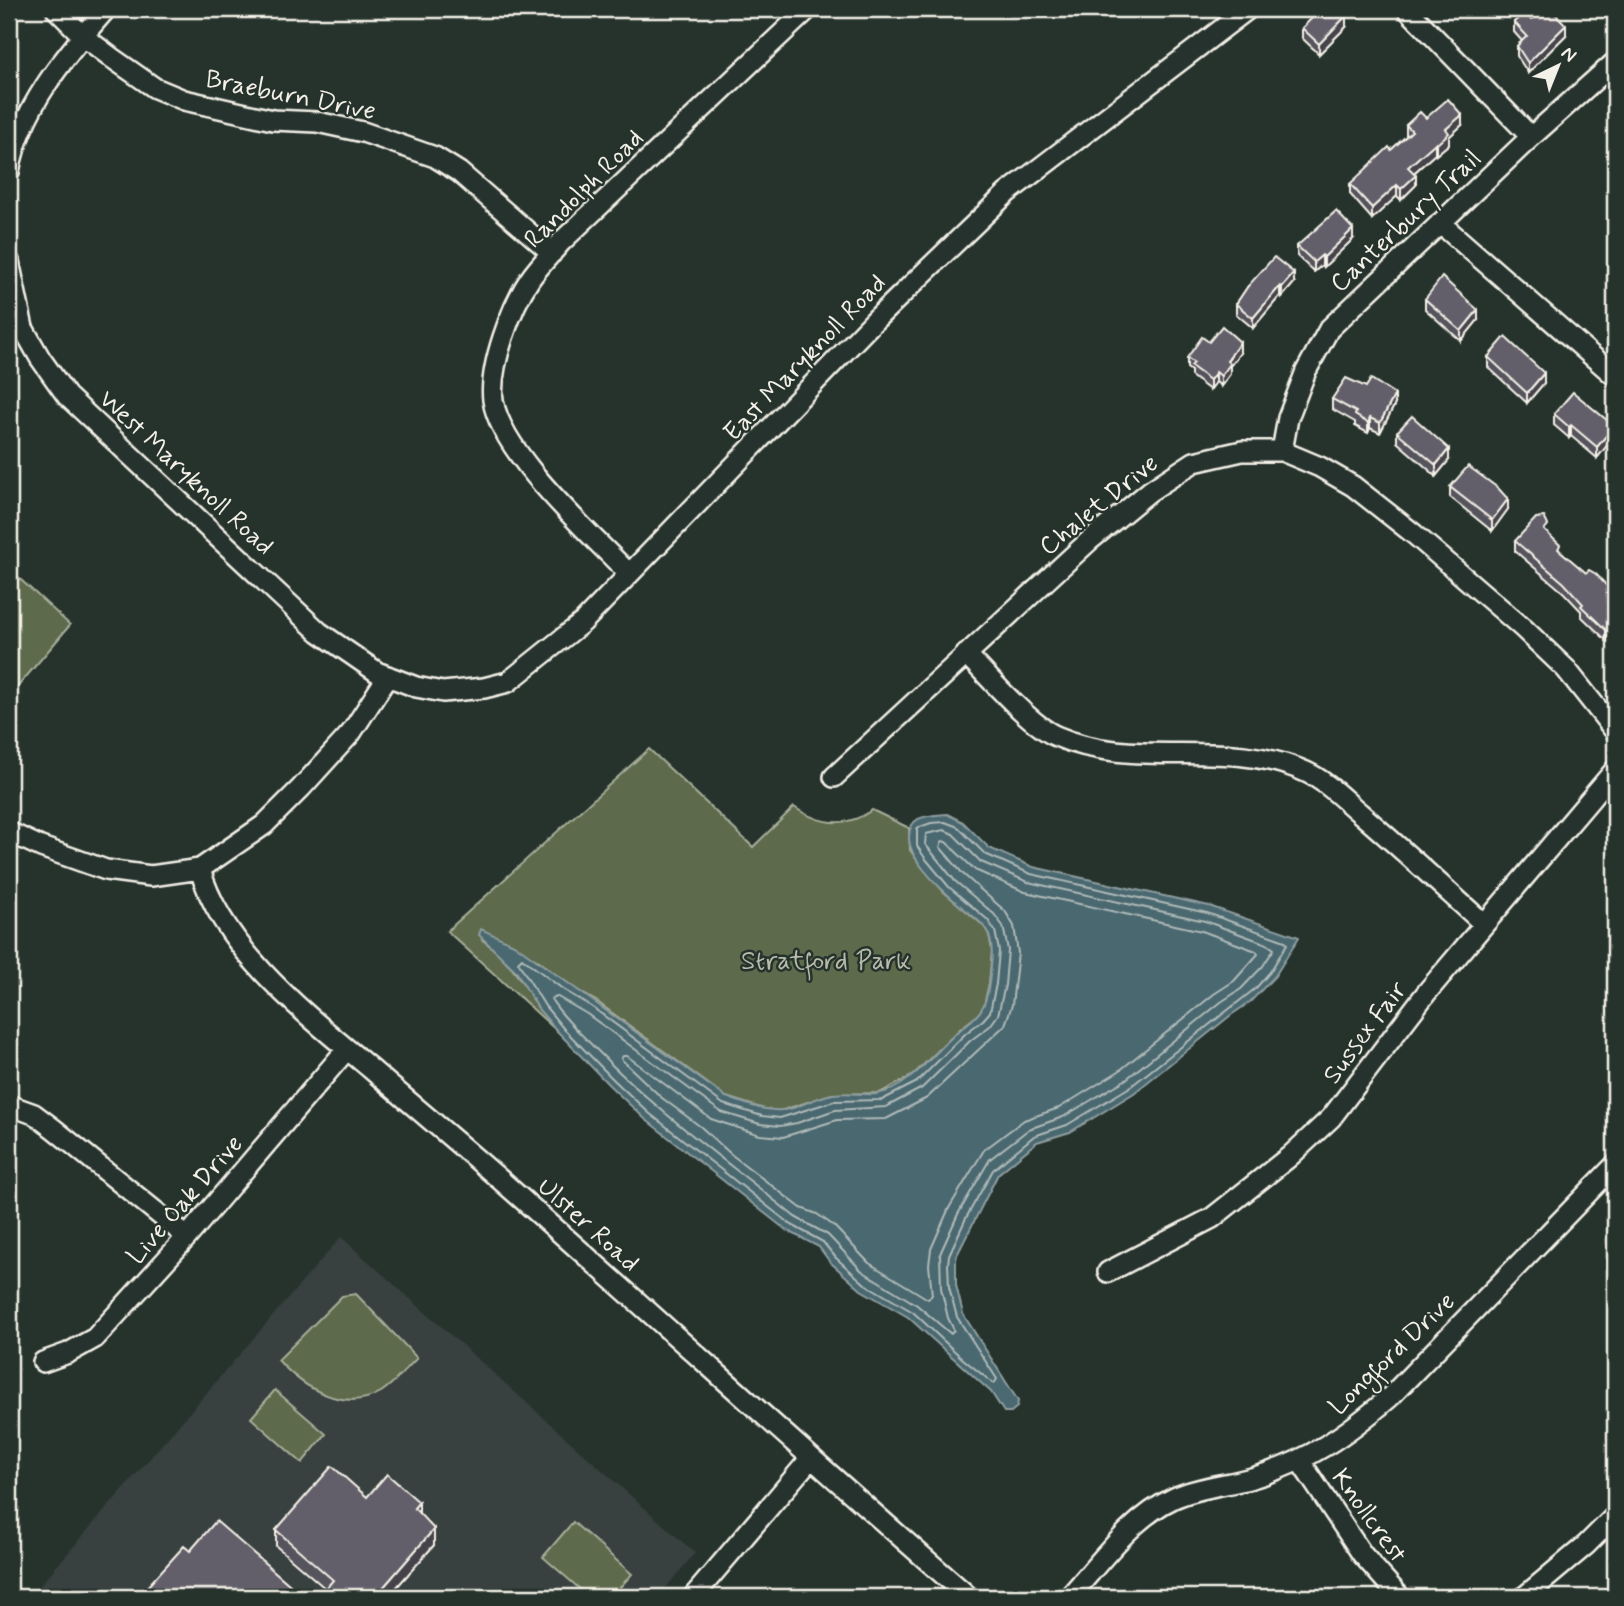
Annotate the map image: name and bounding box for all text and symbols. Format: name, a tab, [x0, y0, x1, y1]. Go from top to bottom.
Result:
north arrow	[1522, 32, 1592, 102]
text: N	[1555, 41, 1582, 68]
street label: Braeburn Drive	[203, 63, 379, 129]
street label: Randolph Road	[517, 122, 652, 257]
street label: Canterbury Trail	[1323, 142, 1489, 300]
street label: East Maryknoll Road	[717, 267, 894, 450]
street label: West Maryknoll Road	[91, 383, 281, 564]
street label: Chalet Drive	[1033, 447, 1166, 564]
park label: Stratford Park	[741, 945, 911, 981]
street label: Sussex Fair	[1316, 975, 1415, 1091]
street label: Live Oak Drive	[120, 1128, 251, 1272]
street label: Ulster Road	[529, 1171, 646, 1280]
street label: Longford Drive	[1322, 1285, 1464, 1425]
street label: Knollcrest	[1323, 1462, 1414, 1570]

